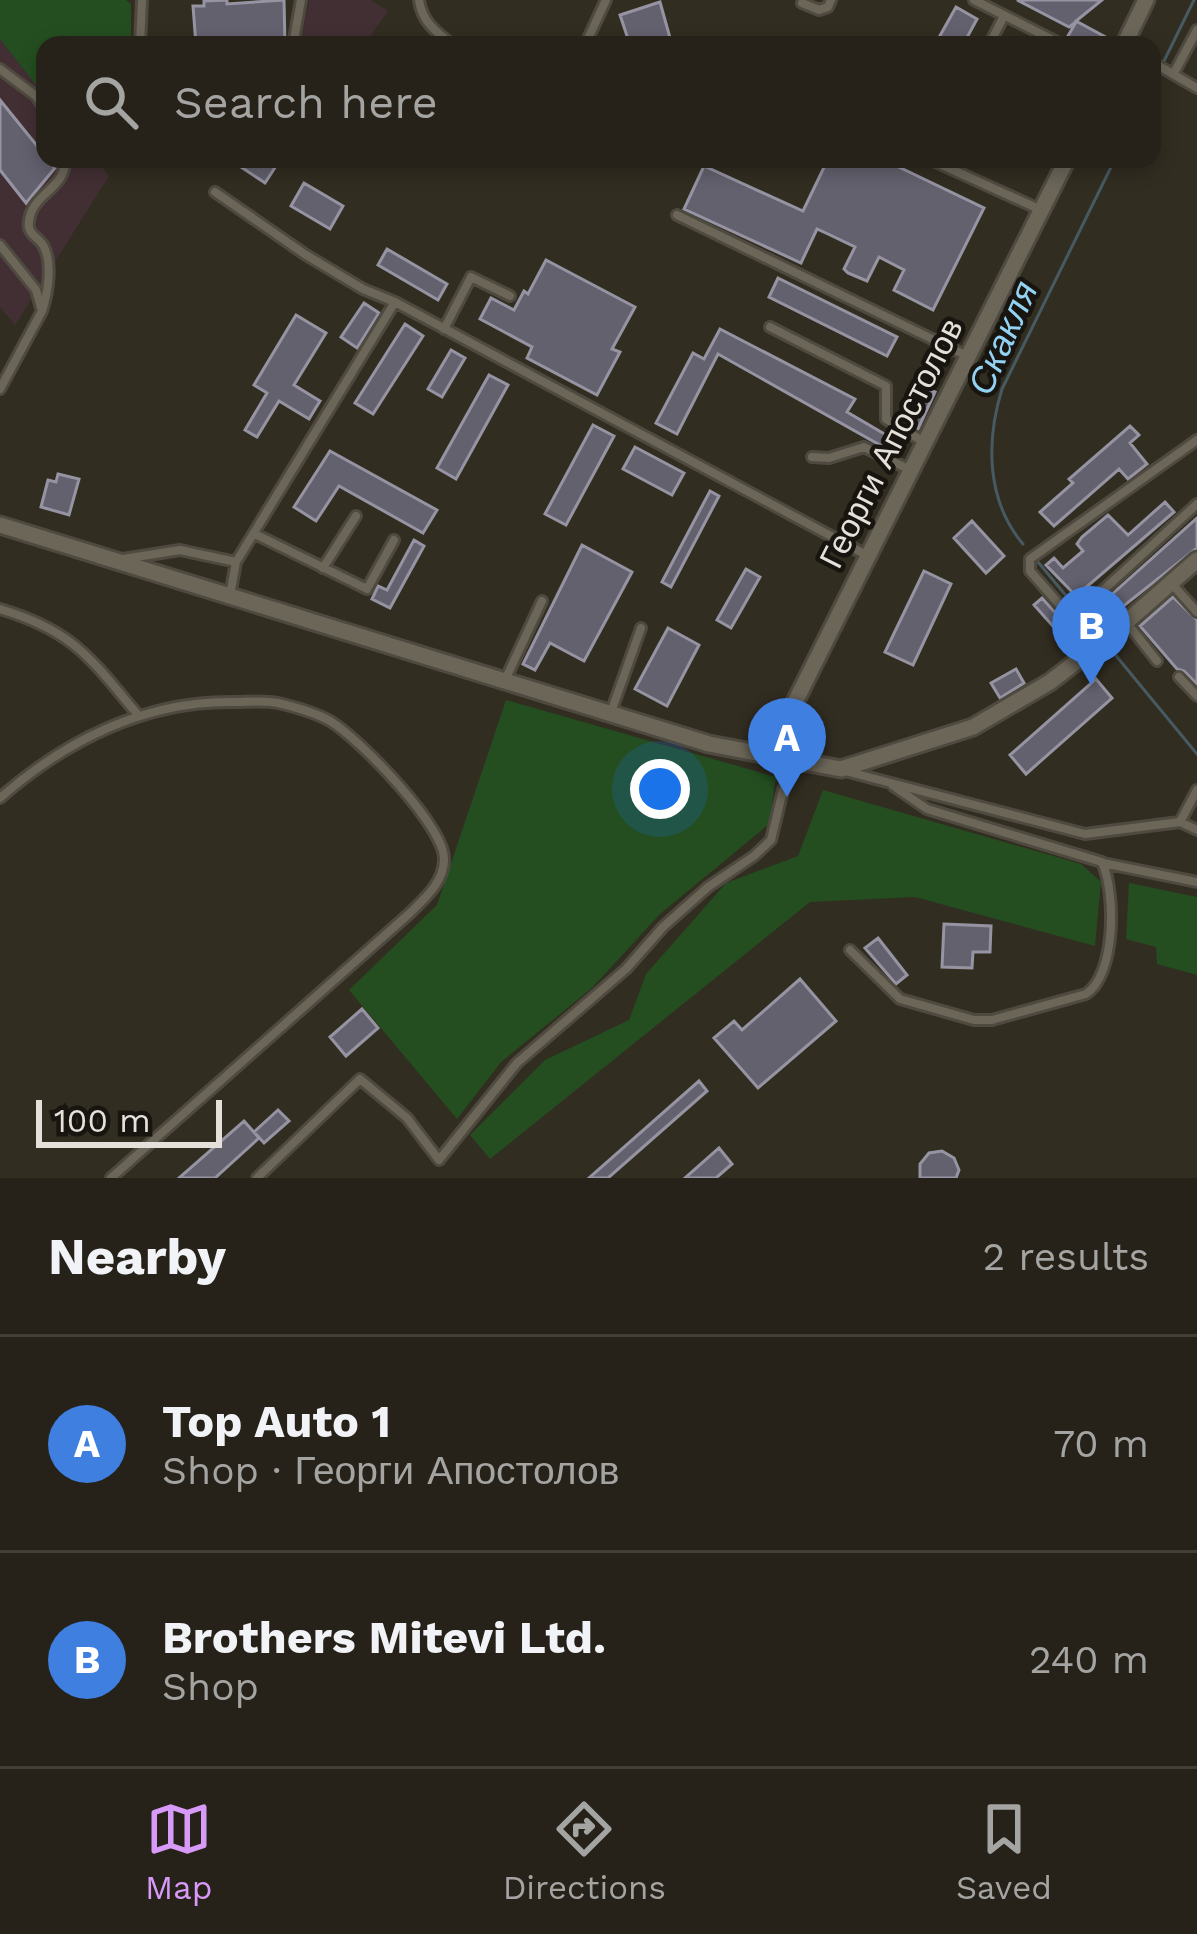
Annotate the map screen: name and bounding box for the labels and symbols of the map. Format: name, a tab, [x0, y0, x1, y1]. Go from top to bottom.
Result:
water label: Скакля	[960, 275, 1046, 401]
street label: Георги Апостолов	[811, 312, 971, 574]
pin: B	[1052, 586, 1130, 685]
pin: A	[748, 698, 826, 797]
your location	[630, 759, 690, 819]
scale bar	[36, 1094, 222, 1147]

